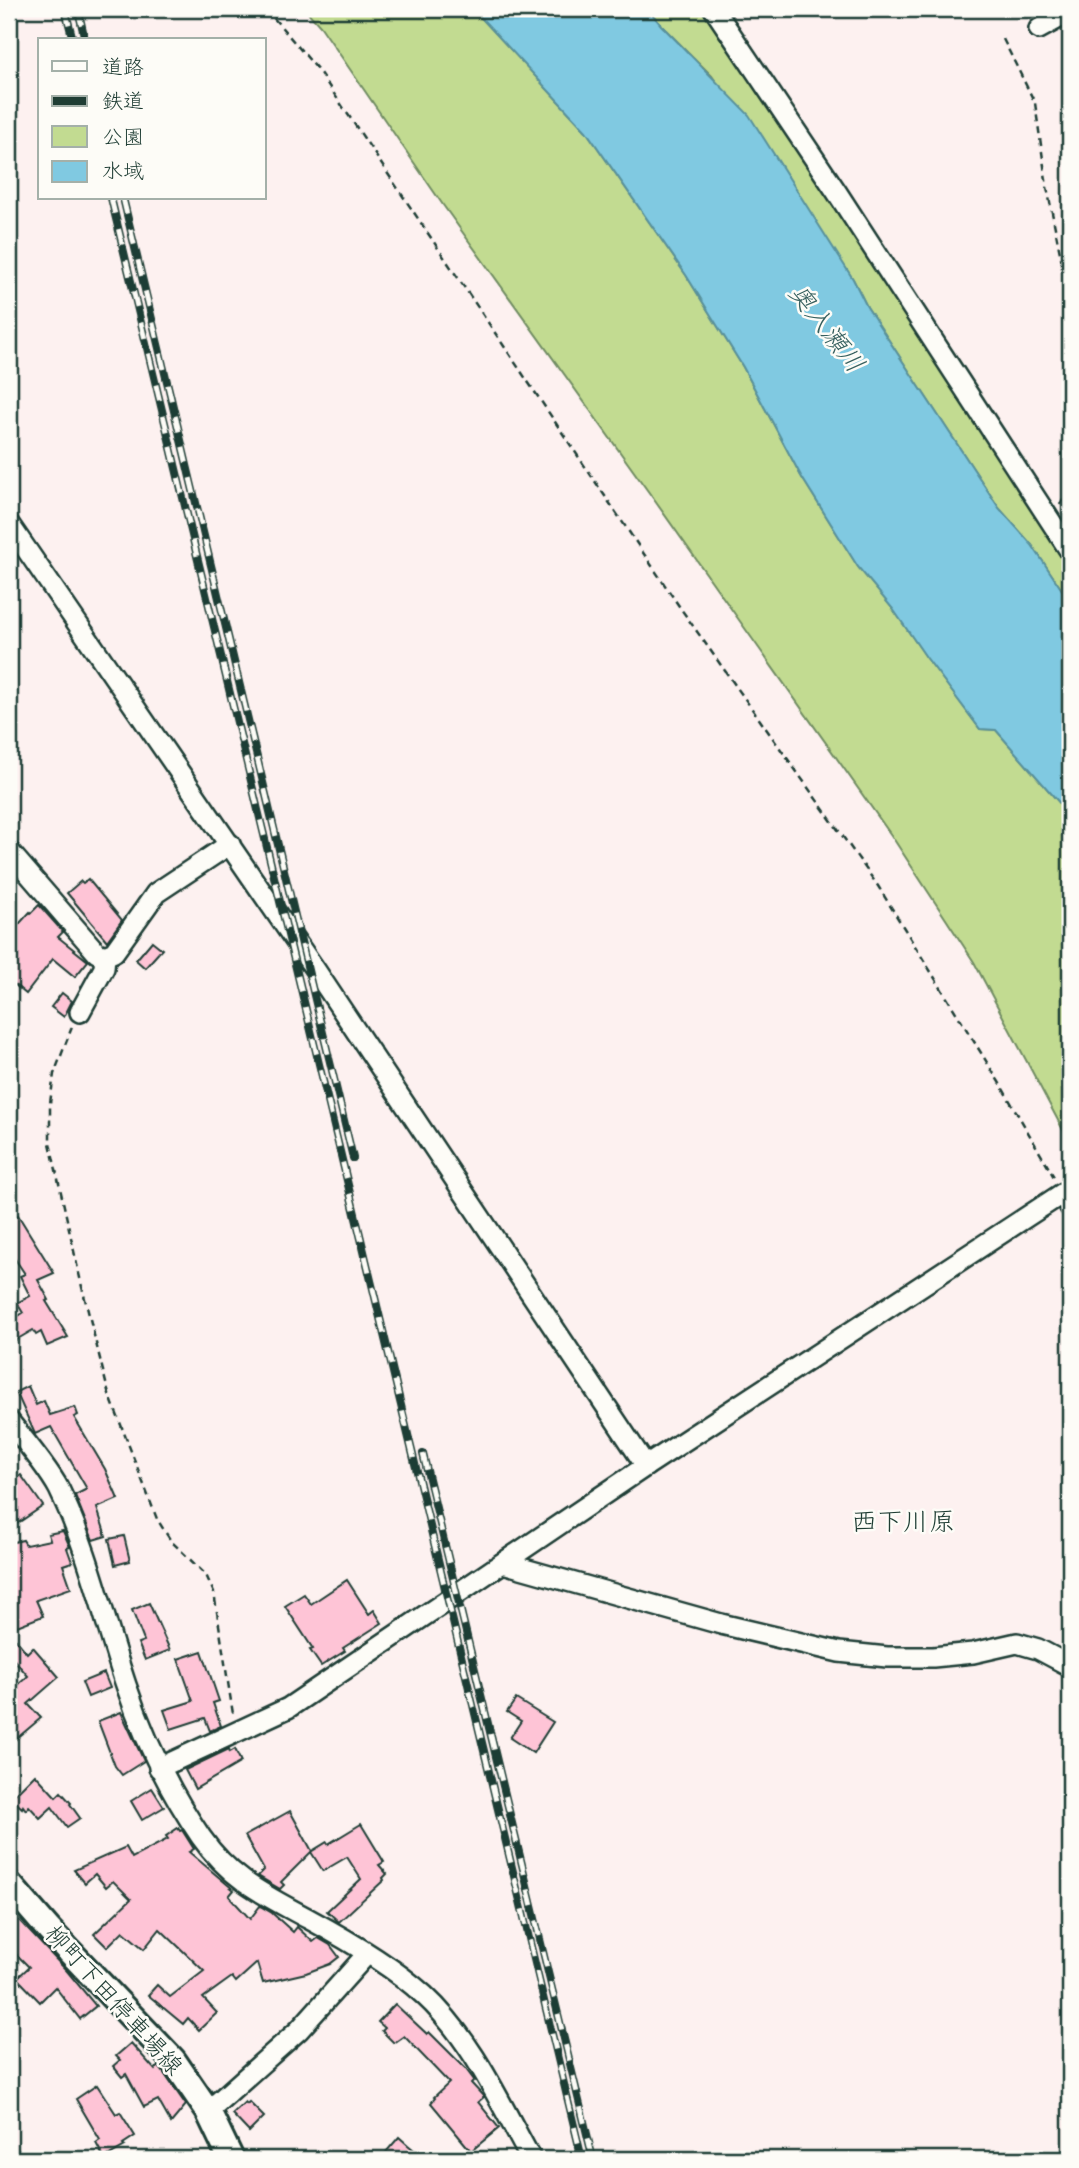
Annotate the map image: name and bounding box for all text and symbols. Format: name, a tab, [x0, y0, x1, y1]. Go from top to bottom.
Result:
legend	[38, 38, 266, 200]
text: 道路	[102, 54, 144, 84]
text: 鉄道	[102, 88, 144, 118]
text: 公園	[102, 124, 144, 154]
text: 水域	[102, 158, 144, 188]
water label: 奥入瀬川	[778, 277, 872, 383]
district label: 西下川原	[851, 1505, 955, 1543]
street label: 柳町下田停車場線	[35, 1919, 189, 2085]

